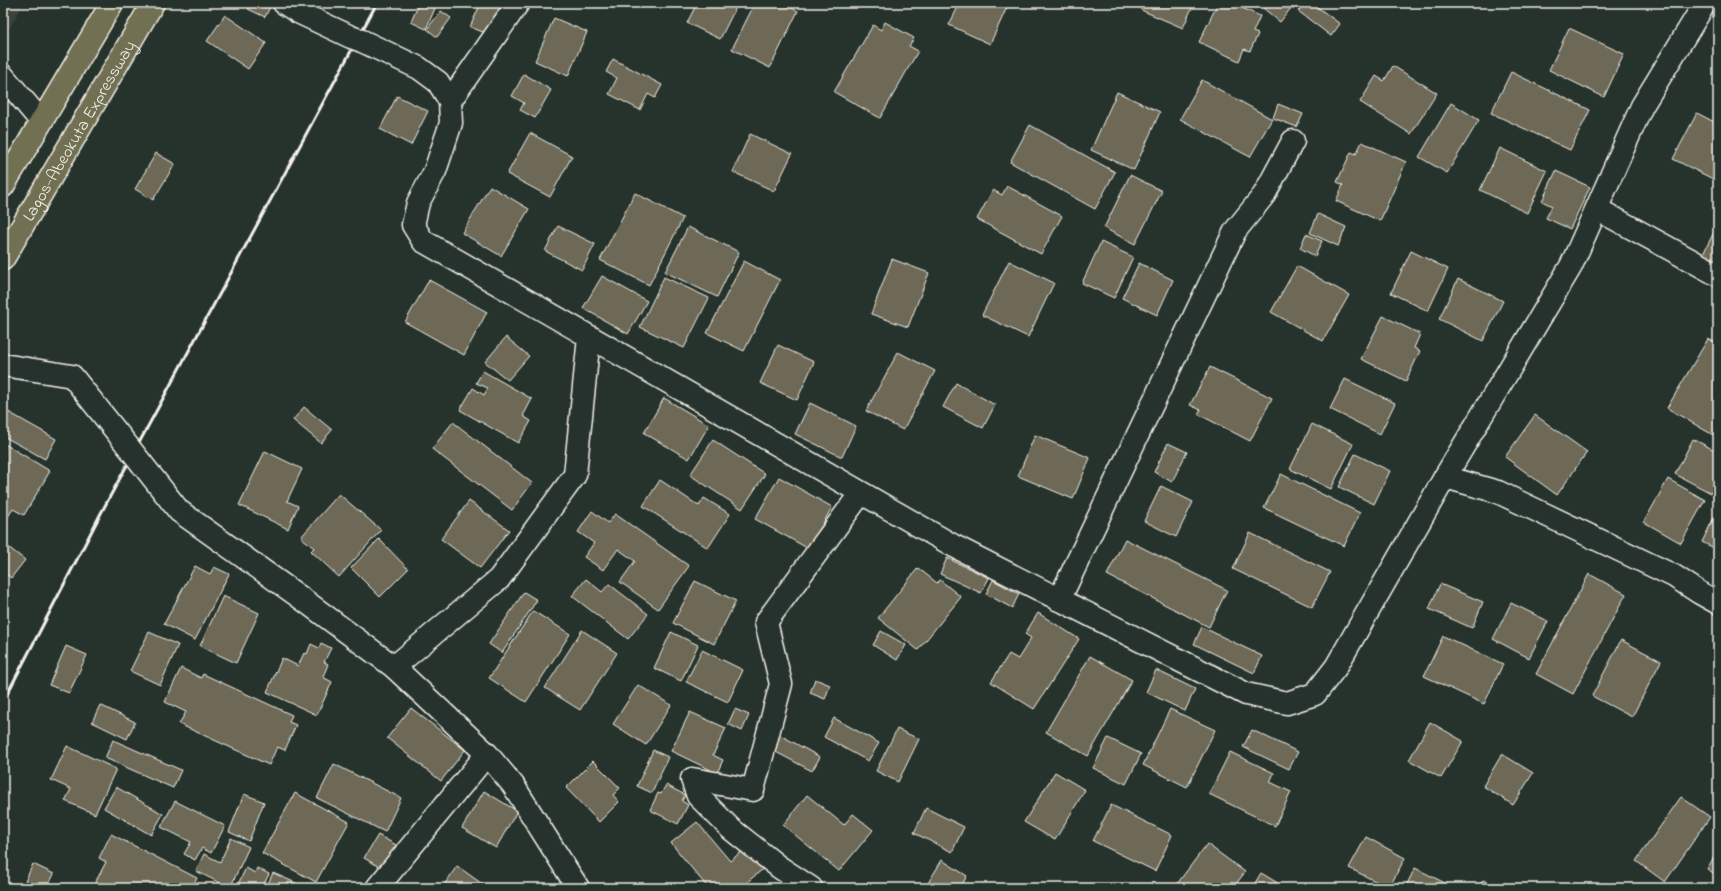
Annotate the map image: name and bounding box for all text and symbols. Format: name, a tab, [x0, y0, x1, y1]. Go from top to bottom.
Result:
street label: Lagos-Abeokuta Expressway	[17, 36, 143, 226]

